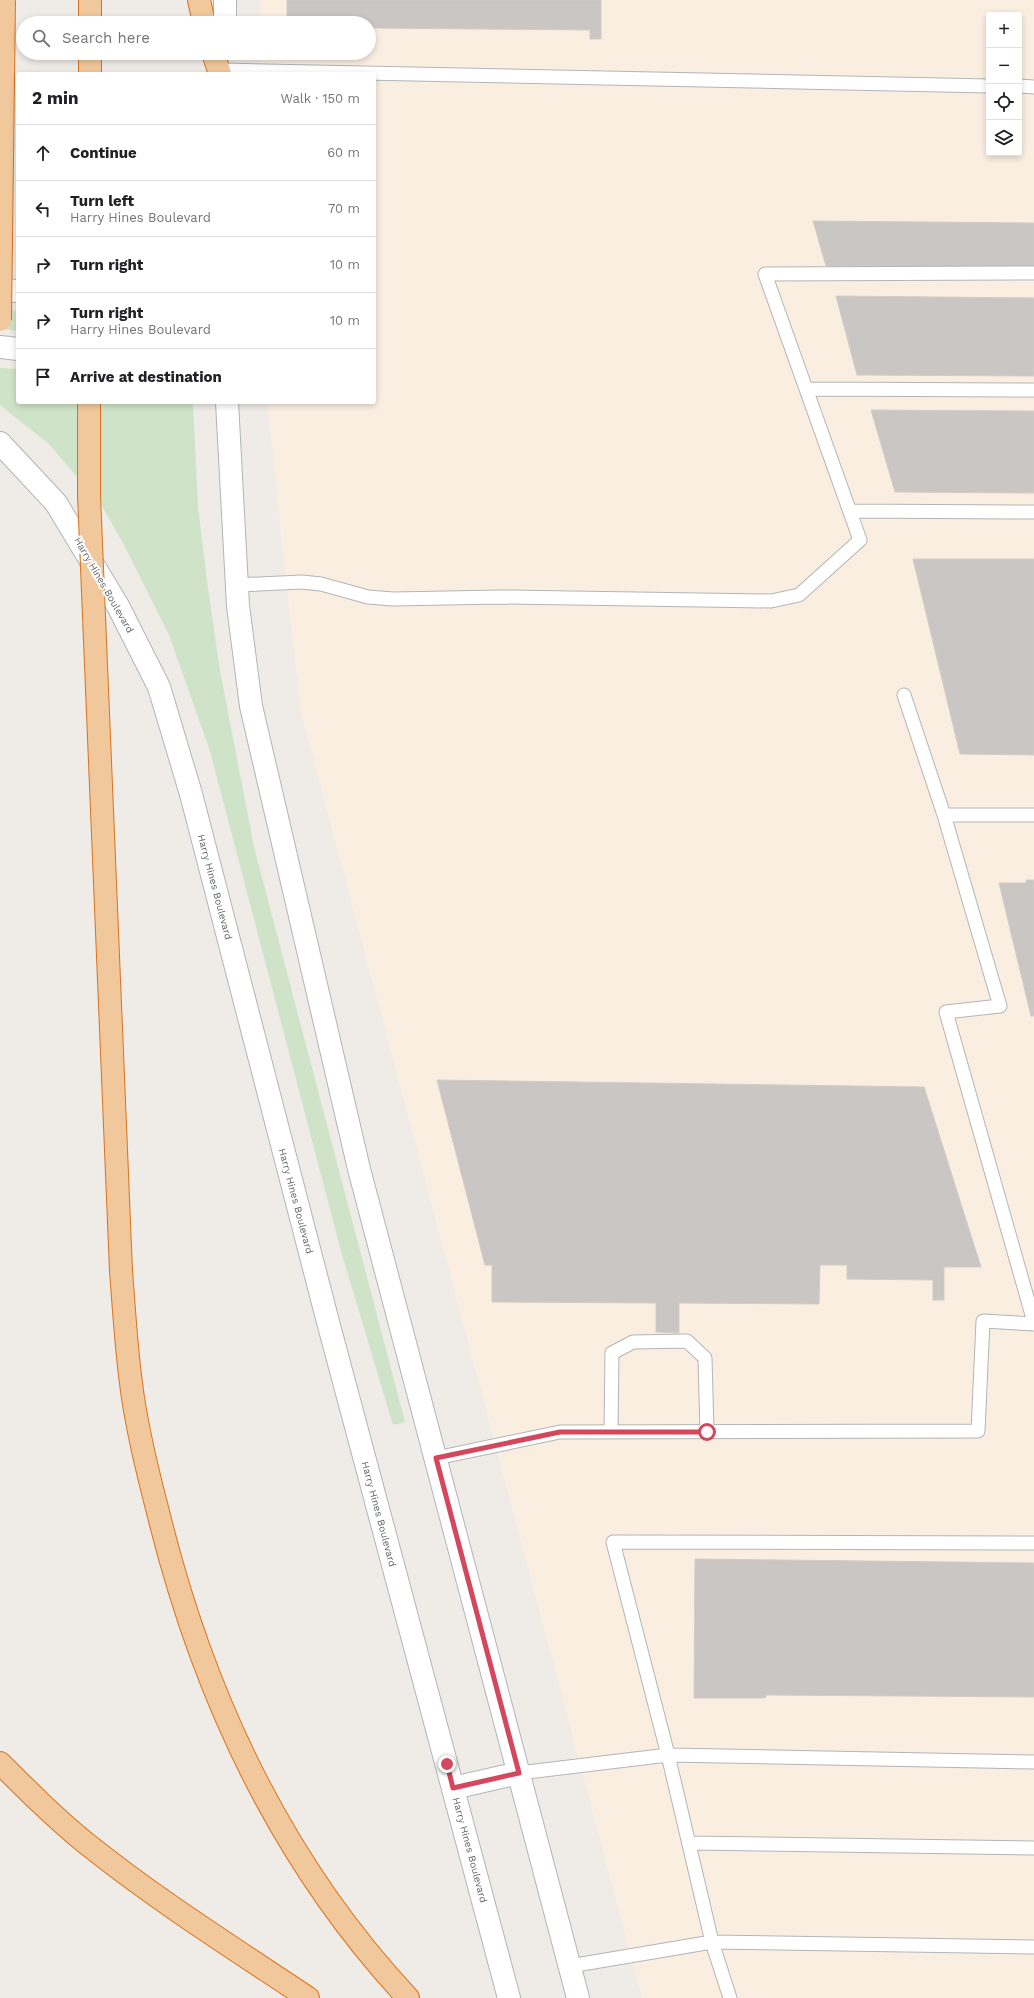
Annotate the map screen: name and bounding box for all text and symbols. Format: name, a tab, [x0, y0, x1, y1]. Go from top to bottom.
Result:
map controls	[986, 12, 1022, 156]
button: +	[986, 12, 1022, 48]
search box	[16, 16, 376, 60]
icon: search	[30, 27, 52, 49]
text: Search here	[62, 29, 150, 47]
button: −	[986, 48, 1022, 84]
button: locate	[986, 84, 1022, 120]
text: 2 min	[32, 88, 78, 108]
text: Walk · 150 m	[281, 91, 360, 106]
button: layers	[986, 120, 1022, 156]
icon: ahead	[32, 142, 54, 164]
text: Continue	[70, 144, 137, 162]
text: 60 m	[327, 145, 360, 160]
text: Turn left	[70, 192, 134, 210]
icon: left	[32, 198, 54, 220]
text: 70 m	[328, 201, 360, 216]
text: Harry Hines Boulevard	[70, 210, 211, 225]
icon: right	[32, 254, 54, 276]
text: Turn right	[70, 256, 143, 274]
text: 10 m	[330, 257, 360, 272]
text: Turn right	[70, 304, 143, 322]
icon: right	[32, 310, 54, 332]
text: 10 m	[330, 313, 360, 328]
text: Harry Hines Boulevard	[70, 322, 211, 337]
icon: arrive	[32, 366, 54, 388]
text: Arrive at destination	[70, 368, 222, 386]
street label: Harry Hines Boulevard	[72, 535, 136, 635]
street label: Harry Hines Boulevard	[196, 833, 234, 941]
street label: Harry Hines Boulevard	[277, 1147, 315, 1255]
route start	[698, 1423, 716, 1441]
street label: Harry Hines Boulevard	[360, 1460, 398, 1568]
route end	[438, 1755, 456, 1773]
street label: Harry Hines Boulevard	[451, 1796, 489, 1904]

